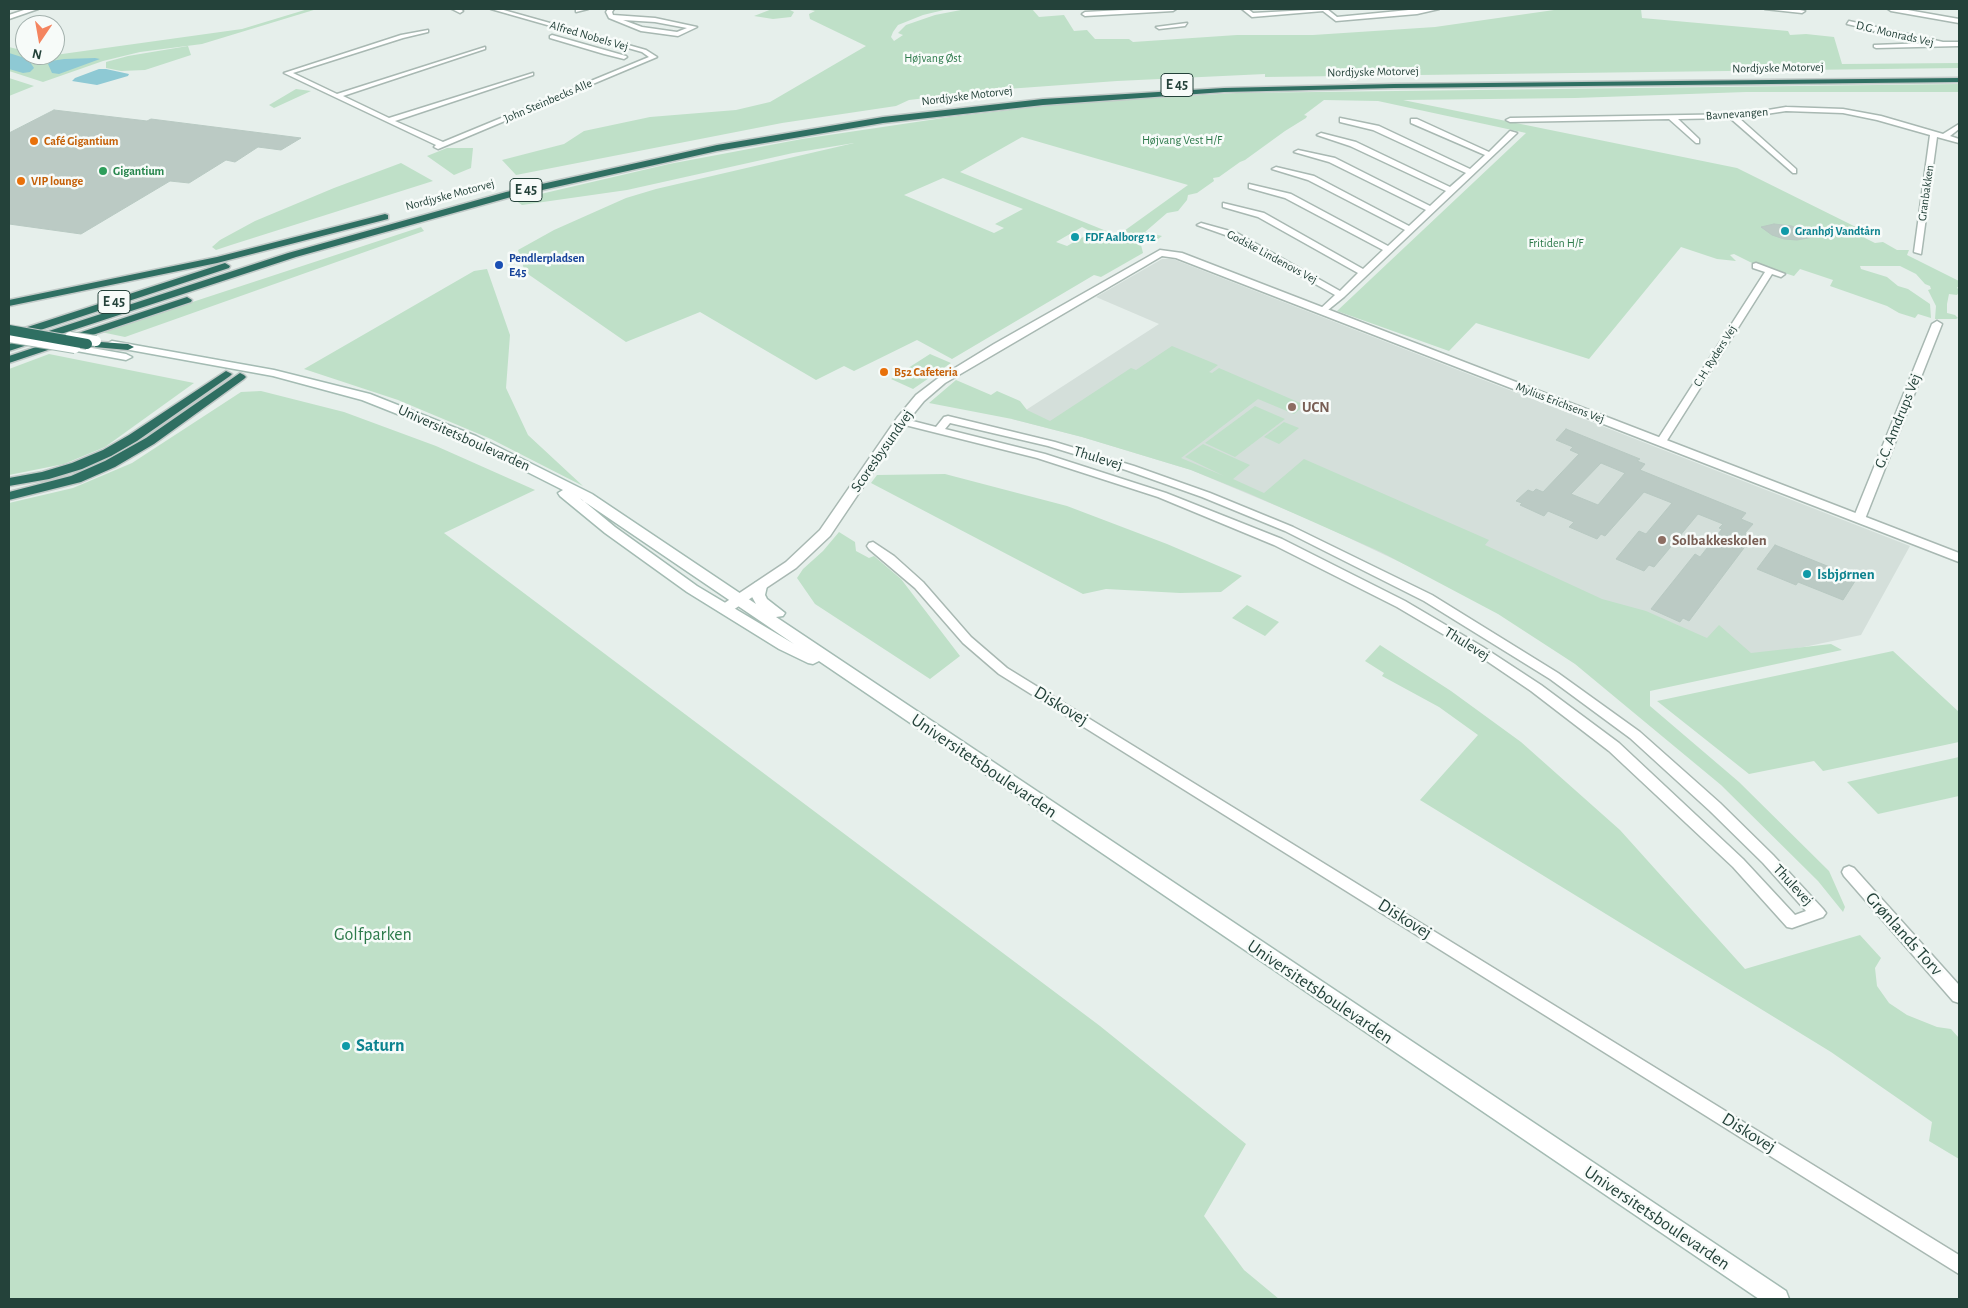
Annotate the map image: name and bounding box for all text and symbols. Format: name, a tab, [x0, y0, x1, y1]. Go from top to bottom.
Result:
north arrow	[15, 15, 65, 65]
street label: Alfred Nobels Vej	[548, 18, 630, 54]
street label: D.G. Monrads Vej	[1855, 18, 1935, 50]
text: N	[31, 46, 43, 62]
park label: Højvang Øst	[904, 51, 962, 65]
street label: Nordjyske Motorvej	[1732, 60, 1824, 76]
street label: Nordjyske Motorvej	[1327, 64, 1419, 80]
road number: E 45	[1161, 74, 1193, 96]
street label: John Steinbecks Alle	[502, 76, 594, 126]
street label: Nordjyske Motorvej	[921, 83, 1013, 109]
street label: Bavnevangen	[1705, 105, 1769, 123]
park label: Højvang Vest H/F	[1142, 133, 1222, 147]
place label: Café Gigantium	[44, 134, 118, 148]
marker: Café Gigantium	[28, 135, 40, 147]
place label: Gigantium	[113, 164, 164, 178]
street label: Granbakken	[1915, 164, 1937, 222]
marker: Gigantium	[97, 165, 109, 177]
place label: VIP lounge	[31, 174, 83, 188]
marker: VIP lounge	[15, 175, 27, 187]
street label: Nordjyske Motorvej	[404, 176, 496, 214]
road number: E 45	[510, 178, 542, 202]
place label: Granhøj Vandtårn	[1795, 224, 1881, 238]
marker: Granhøj Vandtårn	[1779, 225, 1791, 237]
street label: Godske Lindenovs Vej	[1224, 227, 1320, 287]
place label: FDF Aalborg 12	[1085, 230, 1156, 244]
marker: FDF Aalborg 12	[1069, 231, 1081, 243]
park label: Fritiden H/F	[1528, 236, 1584, 250]
place label: Pendlerpladsen E45	[509, 251, 585, 279]
marker: Pendlerpladsen E45	[493, 259, 505, 271]
road number: E 45	[98, 290, 130, 314]
street label: C.H. Ryders Vej	[1690, 323, 1740, 389]
place label: B52 Cafeteria	[894, 365, 958, 379]
marker: B52 Cafeteria	[878, 366, 890, 378]
street label: G.C. Amdrups Vej	[1871, 371, 1925, 471]
street label: Mylius Erichsens Vej	[1514, 380, 1606, 426]
place label: UCN	[1302, 398, 1330, 416]
street label: Universitetsboulevarden	[395, 401, 533, 475]
marker: UCN	[1286, 401, 1298, 413]
street label: Scoresbysundvej	[847, 406, 917, 496]
street label: Thulevej	[1071, 442, 1125, 474]
place label: Solbakkeskolen	[1672, 531, 1767, 549]
marker: Solbakkeskolen	[1656, 534, 1668, 546]
place label: Isbjørnen	[1817, 565, 1875, 583]
marker: Isbjørnen	[1801, 568, 1813, 580]
street label: Thulevej	[1441, 623, 1493, 665]
street label: Diskovej	[1030, 681, 1092, 731]
street label: Universitetsboulevarden	[907, 709, 1061, 823]
street label: Thulevej	[1769, 860, 1817, 910]
street label: Grønlands Torv	[1861, 888, 1947, 980]
street label: Diskovej	[1374, 894, 1436, 944]
park label: Golfparken	[334, 924, 412, 946]
street label: Universitetsboulevarden	[1243, 935, 1397, 1049]
place label: Saturn	[356, 1035, 404, 1057]
marker: Saturn	[340, 1040, 352, 1052]
street label: Diskovej	[1718, 1108, 1780, 1158]
street label: Universitetsboulevarden	[1580, 1161, 1734, 1275]

